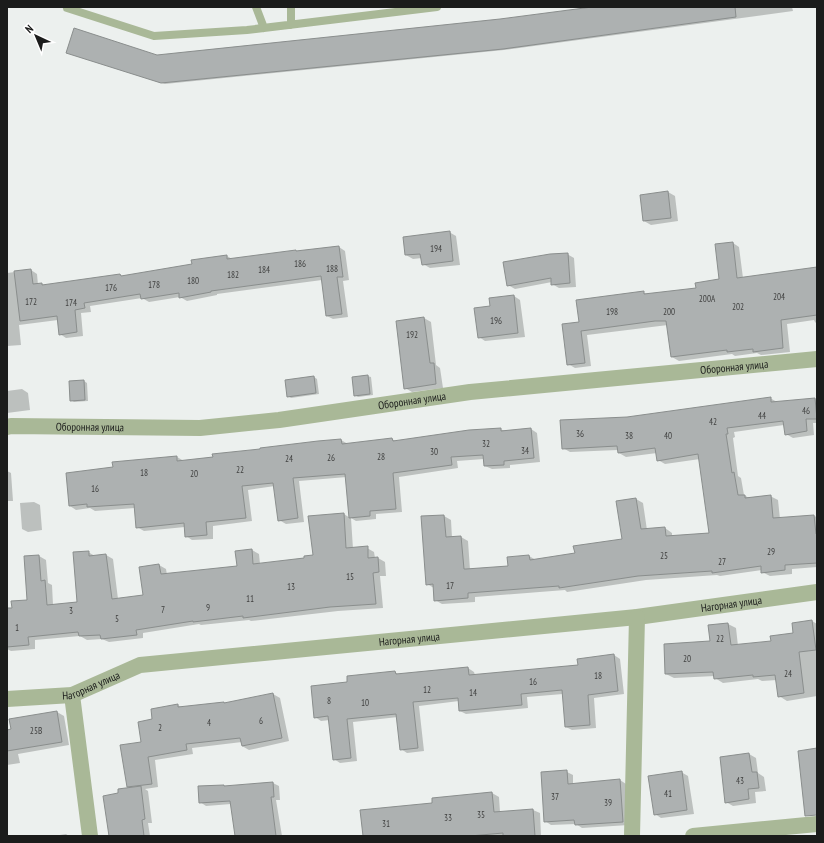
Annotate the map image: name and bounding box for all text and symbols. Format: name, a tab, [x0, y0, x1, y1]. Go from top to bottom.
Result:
north arrow	[16, 16, 56, 56]
text: N	[22, 22, 36, 36]
house number: 194	[430, 243, 442, 254]
house number: 186	[294, 258, 306, 269]
house number: 188	[326, 263, 338, 274]
house number: 184	[258, 264, 270, 275]
house number: 182	[227, 269, 239, 280]
house number: 180	[187, 275, 199, 286]
house number: 178	[148, 279, 160, 290]
house number: 176	[105, 282, 117, 293]
house number: 204	[773, 291, 785, 302]
house number: 200А	[699, 293, 716, 304]
house number: 172	[25, 296, 37, 307]
house number: 174	[65, 297, 77, 308]
house number: 202	[732, 301, 744, 312]
house number: 198	[606, 306, 618, 317]
house number: 200	[663, 306, 675, 317]
house number: 196	[490, 315, 502, 326]
house number: 192	[406, 329, 418, 340]
street label: Оборонная улица	[700, 357, 769, 377]
street label: Оборонная улица	[377, 389, 447, 412]
house number: 46	[802, 405, 810, 416]
house number: 44	[758, 410, 766, 421]
house number: 42	[709, 416, 717, 427]
street label: Оборонная улица	[56, 419, 124, 434]
house number: 36	[576, 428, 584, 439]
house number: 38	[625, 430, 633, 441]
house number: 40	[664, 430, 672, 441]
house number: 32	[482, 438, 490, 449]
house number: 34	[521, 445, 529, 456]
house number: 30	[430, 446, 438, 457]
house number: 28	[377, 451, 385, 462]
house number: 26	[327, 452, 335, 463]
house number: 24	[285, 453, 293, 464]
house number: 22	[236, 464, 244, 475]
house number: 18	[140, 467, 148, 478]
house number: 20	[190, 468, 198, 479]
house number: 16	[91, 483, 99, 494]
house number: 29	[767, 546, 775, 557]
house number: 25	[660, 550, 668, 561]
house number: 27	[718, 556, 726, 567]
house number: 15	[346, 571, 354, 582]
house number: 17	[446, 580, 454, 591]
house number: 13	[287, 581, 295, 592]
house number: 11	[246, 593, 254, 604]
street label: Нагорная улица	[700, 593, 763, 615]
house number: 9	[206, 602, 210, 613]
house number: 7	[161, 604, 165, 615]
house number: 3	[69, 605, 73, 616]
house number: 5	[115, 613, 119, 624]
house number: 1	[15, 622, 19, 633]
street label: Нагорная улица	[378, 629, 441, 649]
house number: 22	[716, 633, 724, 644]
house number: 20	[683, 653, 691, 664]
street label: Нагорная улица	[62, 668, 122, 703]
house number: 24	[784, 668, 792, 679]
house number: 18	[594, 670, 602, 681]
house number: 16	[529, 676, 537, 687]
house number: 12	[423, 684, 431, 695]
house number: 14	[469, 687, 477, 698]
house number: 8	[327, 695, 331, 706]
house number: 10	[361, 697, 369, 708]
house number: 6	[259, 715, 263, 726]
house number: 4	[207, 717, 211, 728]
house number: 2	[158, 722, 162, 733]
house number: 25В	[30, 725, 42, 736]
house number: 43	[736, 775, 744, 786]
house number: 41	[664, 788, 672, 799]
house number: 37	[551, 791, 559, 802]
house number: 39	[604, 797, 612, 808]
house number: 35	[477, 809, 485, 820]
house number: 33	[444, 812, 452, 823]
house number: 31	[382, 818, 390, 829]

